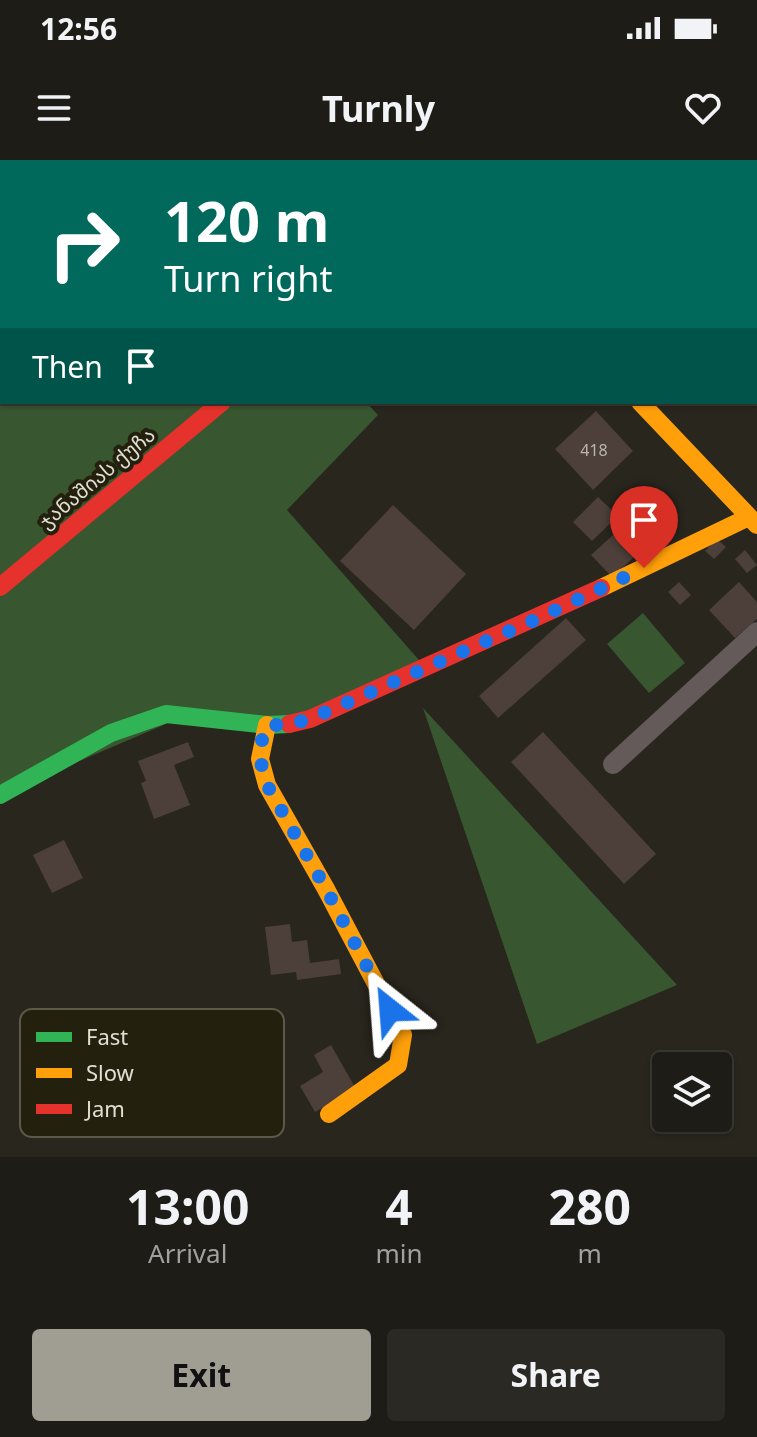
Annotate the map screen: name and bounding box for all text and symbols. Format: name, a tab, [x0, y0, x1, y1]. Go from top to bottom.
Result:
text: 12:56	[40, 8, 117, 49]
text: Turnly	[322, 84, 435, 133]
icon: menu	[32, 86, 76, 130]
icon: heart	[681, 86, 725, 130]
text: 120 m	[164, 182, 329, 258]
icon: right	[32, 192, 136, 296]
text: Turn right	[164, 254, 332, 303]
icon: arrive	[119, 344, 163, 388]
text: Then	[32, 346, 103, 387]
street label: ჯანაშიას ქუჩა	[33, 421, 161, 534]
house number: 418	[580, 439, 608, 461]
pin	[610, 486, 678, 568]
icon: arrive	[622, 498, 666, 542]
position arrow	[348, 968, 432, 1052]
legend	[20, 1009, 284, 1137]
text: Fast	[86, 1021, 128, 1051]
map controls	[652, 1052, 732, 1132]
button: layers	[652, 1052, 732, 1132]
text: Slow	[86, 1057, 135, 1087]
text: Jam	[84, 1093, 125, 1123]
text: 13:00	[126, 1174, 249, 1239]
text: 4	[385, 1174, 413, 1239]
text: 280	[549, 1174, 631, 1239]
text: Arrival	[148, 1235, 227, 1271]
text: min	[375, 1235, 423, 1271]
text: m	[578, 1235, 602, 1271]
button: Exit	[32, 1329, 371, 1421]
button: Share	[387, 1329, 725, 1421]

